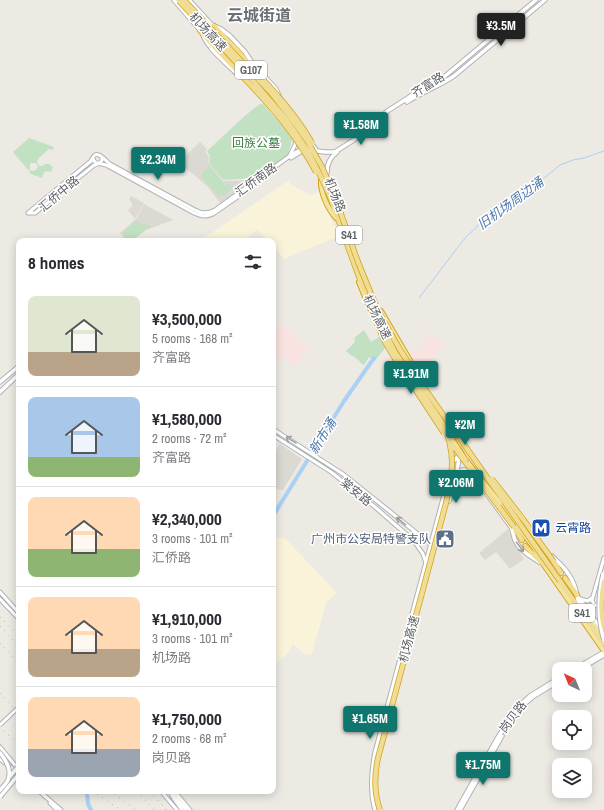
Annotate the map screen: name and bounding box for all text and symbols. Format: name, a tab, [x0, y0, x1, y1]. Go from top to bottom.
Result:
district label: 云城街道	[227, 4, 291, 26]
street label: 机场高速	[186, 9, 230, 55]
pin: ¥3.5M	[473, 13, 529, 47]
text: ¥3.5M	[486, 17, 516, 34]
road number: G107	[235, 61, 267, 79]
street label: 齐富路	[408, 69, 448, 101]
pin: ¥1.58M	[328, 112, 394, 146]
text: ¥1.58M	[343, 116, 379, 133]
park label: 回族公墓	[232, 135, 280, 151]
pin: ¥2.34M	[125, 147, 191, 181]
text: ¥2.34M	[140, 151, 176, 168]
street label: 汇侨南路	[232, 159, 280, 201]
street label: 汇侨中路	[35, 172, 83, 216]
water label: 旧机场周边涌	[474, 172, 548, 233]
street label: 机场路	[321, 175, 349, 215]
road number: S41	[336, 226, 362, 244]
text: 8 homes	[28, 251, 85, 274]
icon: filters	[242, 251, 264, 273]
street label: 机场高速	[359, 292, 395, 342]
text: ¥3,500,000	[152, 307, 222, 330]
icon: home	[60, 312, 108, 360]
text: 5 rooms · 168 m²	[152, 330, 233, 347]
text: 齐富路	[152, 349, 191, 366]
pin: ¥1.91M	[378, 361, 444, 395]
text: ¥1.91M	[393, 365, 429, 382]
text: ¥1,580,000	[152, 407, 222, 430]
pin: ¥2M	[446, 412, 484, 446]
icon: home	[60, 413, 108, 461]
water label: 新市涌	[305, 414, 341, 457]
text: ¥2M	[455, 416, 475, 433]
text: 2 rooms · 72 m²	[152, 430, 227, 447]
one-way arrow	[286, 436, 297, 444]
text: 齐富路	[152, 449, 191, 466]
pin: ¥2.06M	[423, 470, 489, 504]
street label: 棠安路	[337, 474, 375, 510]
text: ¥2.06M	[438, 474, 474, 491]
text: ¥2,340,000	[152, 507, 222, 530]
icon: home	[60, 513, 108, 561]
one-way arrow	[395, 516, 406, 525]
metro station icon: 云霄路	[530, 517, 552, 539]
place label: 云霄路	[555, 520, 591, 536]
public building icon: 广州市公安局特警支队	[434, 528, 456, 550]
text: 3 rooms · 101 m²	[152, 530, 233, 547]
place label: 广州市公安局特警支队	[311, 531, 431, 547]
one-way arrow	[516, 541, 524, 552]
text: 汇侨路	[152, 549, 191, 566]
road number: S41	[569, 604, 595, 622]
text: ¥1,910,000	[152, 607, 222, 630]
icon: home	[60, 613, 108, 661]
street label: 机场高速	[395, 614, 423, 664]
text: 3 rooms · 101 m²	[152, 630, 233, 647]
text: 机场路	[152, 649, 191, 666]
north arrow	[552, 662, 592, 702]
map controls	[552, 662, 592, 798]
street label: 岗贝路	[496, 698, 530, 736]
pin: ¥1.65M	[337, 706, 403, 740]
text: ¥1,750,000	[152, 707, 222, 730]
text: ¥1.65M	[352, 710, 388, 727]
button: locate	[552, 710, 592, 750]
icon: home	[60, 713, 108, 761]
text: 2 rooms · 68 m²	[152, 730, 227, 747]
text: 岗贝路	[152, 749, 191, 766]
pin: ¥1.75M	[450, 752, 516, 786]
text: ¥1.75M	[465, 756, 501, 773]
button: layers	[552, 758, 592, 798]

